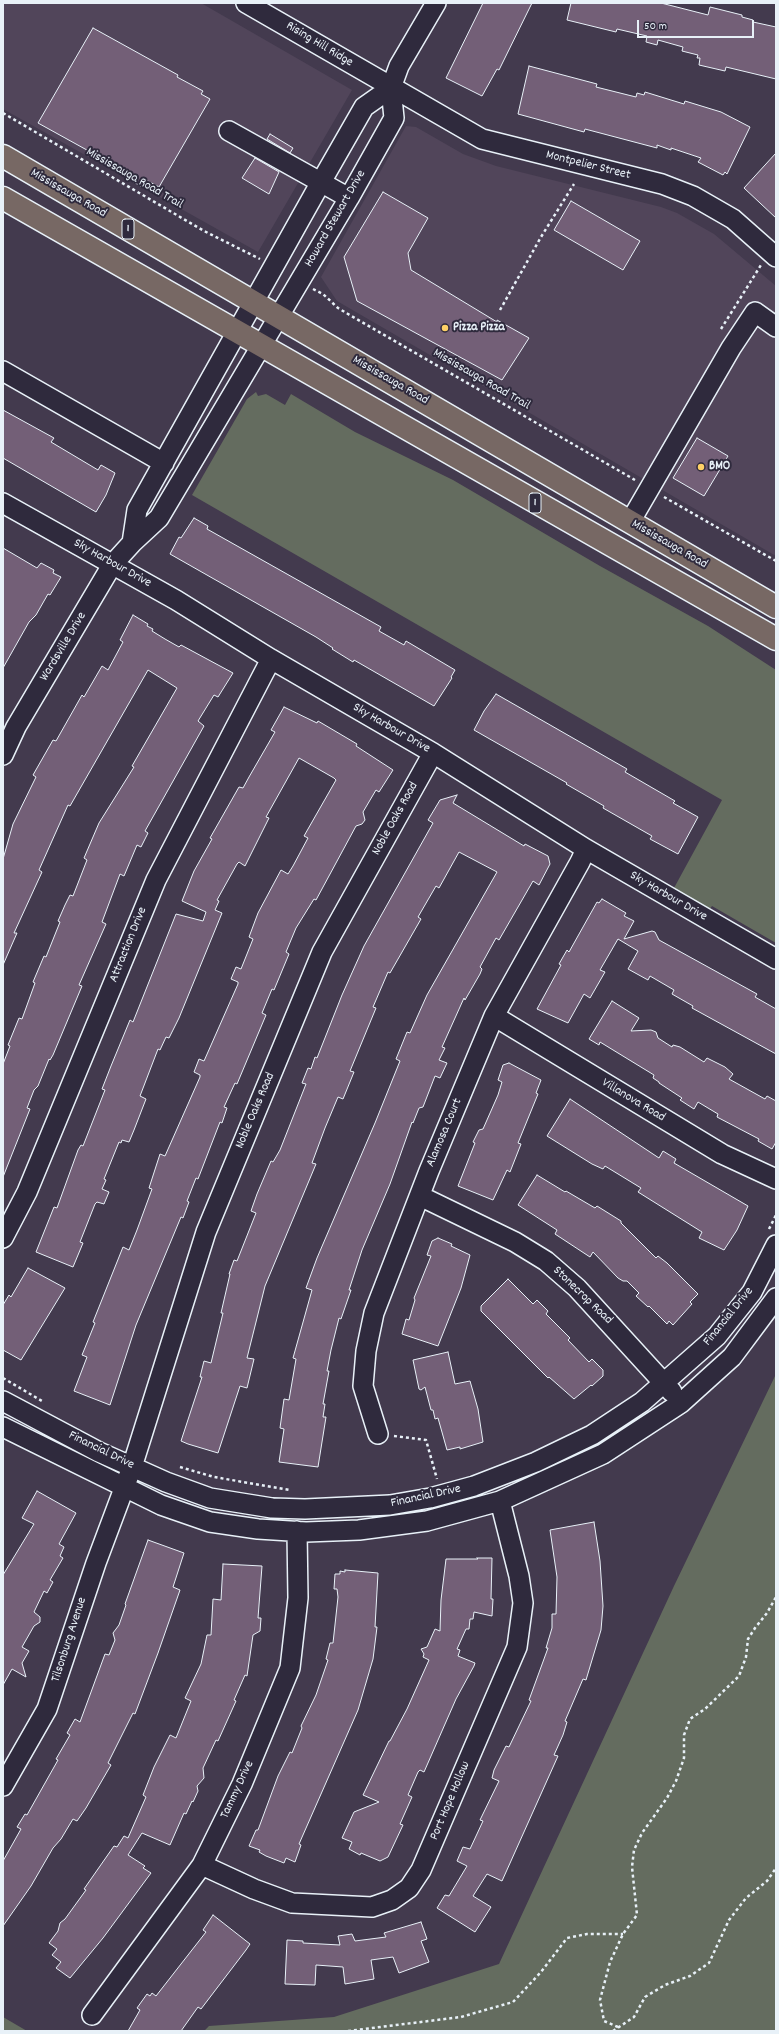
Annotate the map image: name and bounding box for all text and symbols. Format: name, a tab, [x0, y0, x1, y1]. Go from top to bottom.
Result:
scale bar	[639, 12, 756, 38]
text: 50 m	[644, 18, 667, 35]
street label: Rising Hill Ridge	[283, 19, 355, 71]
street label: Mississauga Road Trail	[83, 145, 185, 213]
street label: Montpelier Street	[544, 148, 632, 184]
street label: Mississauga Road	[27, 166, 109, 222]
street label: Howard Stewart Drive	[302, 168, 370, 270]
road number: 1	[122, 219, 134, 239]
place label: Pizza Pizza	[453, 320, 504, 336]
marker: Pizza Pizza	[440, 323, 450, 333]
street label: Mississauga Road Trail	[430, 346, 532, 414]
street label: Mississauga Road	[349, 353, 431, 409]
place label: BMO	[709, 459, 730, 475]
marker: BMO	[696, 462, 706, 472]
road number: 1	[529, 493, 541, 513]
street label: Mississauga Road	[628, 517, 710, 573]
street label: Sky Harbour Drive	[70, 536, 154, 592]
street label: Wardsville Drive	[37, 610, 91, 684]
street label: Sky Harbour Drive	[350, 701, 432, 757]
street label: Noble Oaks Road	[369, 780, 423, 858]
street label: Sky Harbour Drive	[627, 869, 709, 925]
street label: Attraction Drive	[107, 905, 151, 985]
street label: Noble Oaks Road	[233, 1071, 279, 1151]
street label: Villanova Road	[598, 1076, 668, 1126]
street label: Alamosa Court	[424, 1096, 466, 1170]
street label: Stonecrop Road	[549, 1264, 615, 1328]
street label: Financial Drive	[701, 1284, 757, 1350]
street label: Financial Drive	[66, 1428, 136, 1474]
street label: Financial Drive	[390, 1482, 462, 1512]
street label: Tilsonburg Avenue	[49, 1596, 91, 1684]
street label: Tammy Drive	[218, 1758, 258, 1822]
street label: Port Hope Hollow	[427, 1759, 475, 1843]

